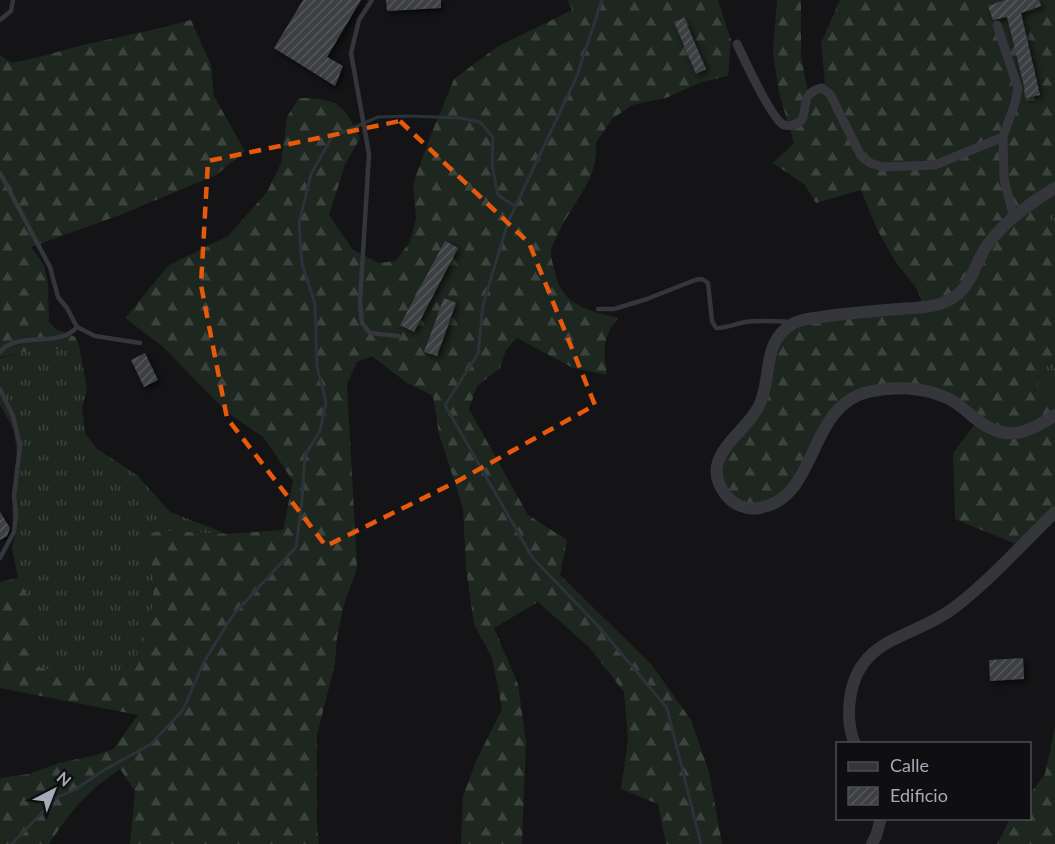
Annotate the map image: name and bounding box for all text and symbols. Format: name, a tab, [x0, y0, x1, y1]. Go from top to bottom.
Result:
legend	[836, 742, 1031, 820]
text: Calle	[890, 754, 929, 776]
north arrow	[24, 760, 84, 820]
text: N	[53, 767, 75, 790]
text: Edificio	[890, 784, 948, 806]

